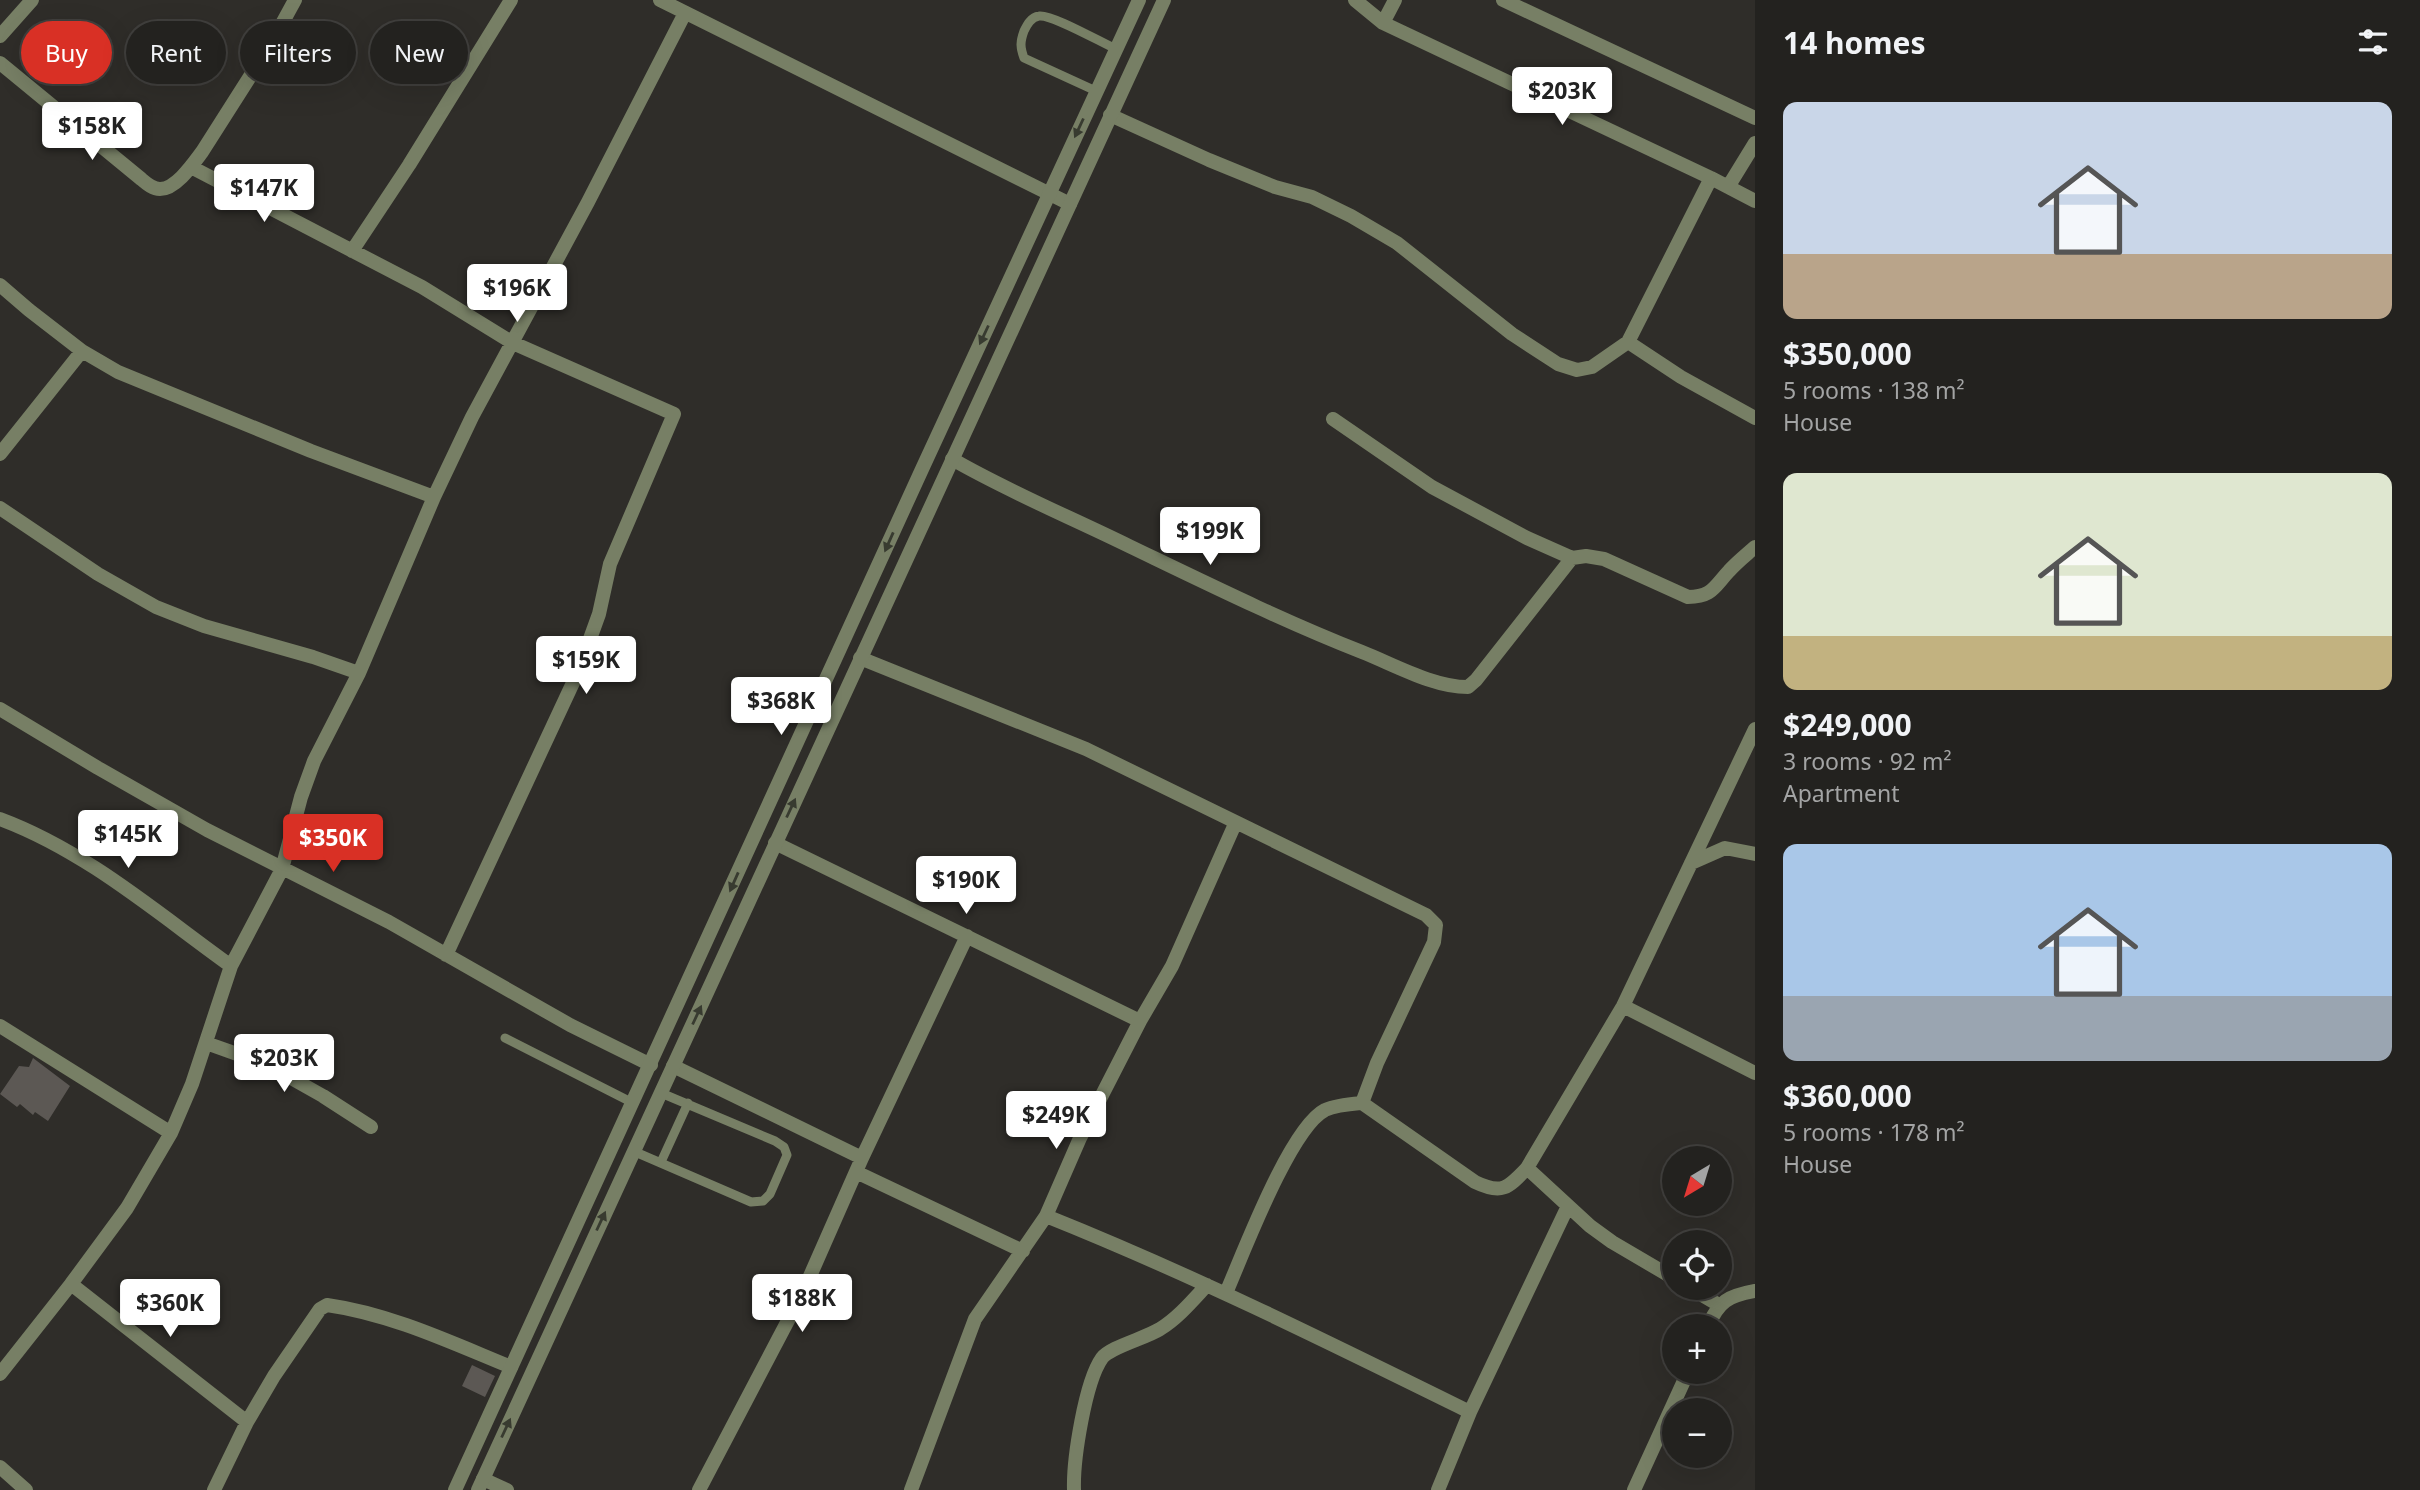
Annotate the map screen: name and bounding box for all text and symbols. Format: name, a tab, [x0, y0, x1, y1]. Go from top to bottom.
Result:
chip: Buy	[21, 21, 112, 84]
chip: Rent	[126, 21, 226, 84]
chip: Filters	[240, 21, 356, 84]
chip: New	[370, 21, 468, 84]
text: 14 homes	[1783, 22, 1926, 63]
icon: filters	[2354, 23, 2392, 61]
pin: $203K	[1513, 68, 1611, 127]
text: $203K	[1528, 74, 1596, 106]
pin: $158K	[43, 102, 141, 162]
text: $158K	[58, 109, 126, 141]
one-way arrow	[1073, 118, 1085, 138]
icon: home	[2025, 147, 2151, 273]
pin: $147K	[215, 164, 313, 224]
text: $147K	[230, 171, 298, 203]
pin: $196K	[468, 264, 566, 324]
text: $196K	[483, 271, 551, 303]
one-way arrow	[978, 325, 990, 345]
text: $350,000	[1783, 333, 1912, 374]
text: 5 rooms · 138 m²	[1783, 374, 1965, 406]
text: House	[1783, 406, 1852, 438]
pin: $199K	[1161, 508, 1259, 567]
text: $199K	[1176, 514, 1244, 546]
icon: home	[2025, 518, 2151, 644]
one-way arrow	[883, 531, 894, 552]
pin: $159K	[537, 636, 635, 696]
text: $159K	[552, 643, 620, 675]
pin: $368K	[732, 678, 830, 737]
text: $368K	[747, 684, 815, 716]
text: $249,000	[1783, 704, 1912, 745]
text: 3 rooms · 92 m²	[1783, 745, 1952, 777]
text: Apartment	[1783, 777, 1900, 809]
one-way arrow	[785, 798, 797, 818]
pin: $145K	[79, 810, 177, 870]
pin: $350K	[284, 814, 382, 874]
text: $145K	[94, 817, 162, 849]
text: $350K	[299, 821, 367, 853]
pin: $190K	[917, 856, 1015, 916]
text: $190K	[932, 863, 1000, 895]
one-way arrow	[728, 872, 739, 893]
icon: home	[2025, 889, 2151, 1015]
one-way arrow	[691, 1005, 703, 1025]
pin: $203K	[235, 1034, 333, 1094]
text: $203K	[250, 1041, 318, 1073]
text: $360,000	[1783, 1075, 1912, 1116]
pin: $249K	[1007, 1092, 1105, 1151]
text: $249K	[1022, 1098, 1090, 1130]
text: 5 rooms · 178 m²	[1783, 1116, 1965, 1148]
north arrow	[1662, 1146, 1732, 1216]
map controls	[1662, 1146, 1732, 1468]
text: House	[1783, 1148, 1852, 1180]
one-way arrow	[595, 1211, 607, 1231]
button: locate	[1662, 1230, 1732, 1300]
pin: $188K	[753, 1274, 851, 1334]
pin: $360K	[121, 1280, 219, 1339]
text: $188K	[768, 1281, 836, 1313]
text: $360K	[136, 1286, 204, 1318]
button: +	[1662, 1314, 1732, 1384]
button: −	[1662, 1398, 1732, 1468]
one-way arrow	[500, 1418, 512, 1438]

